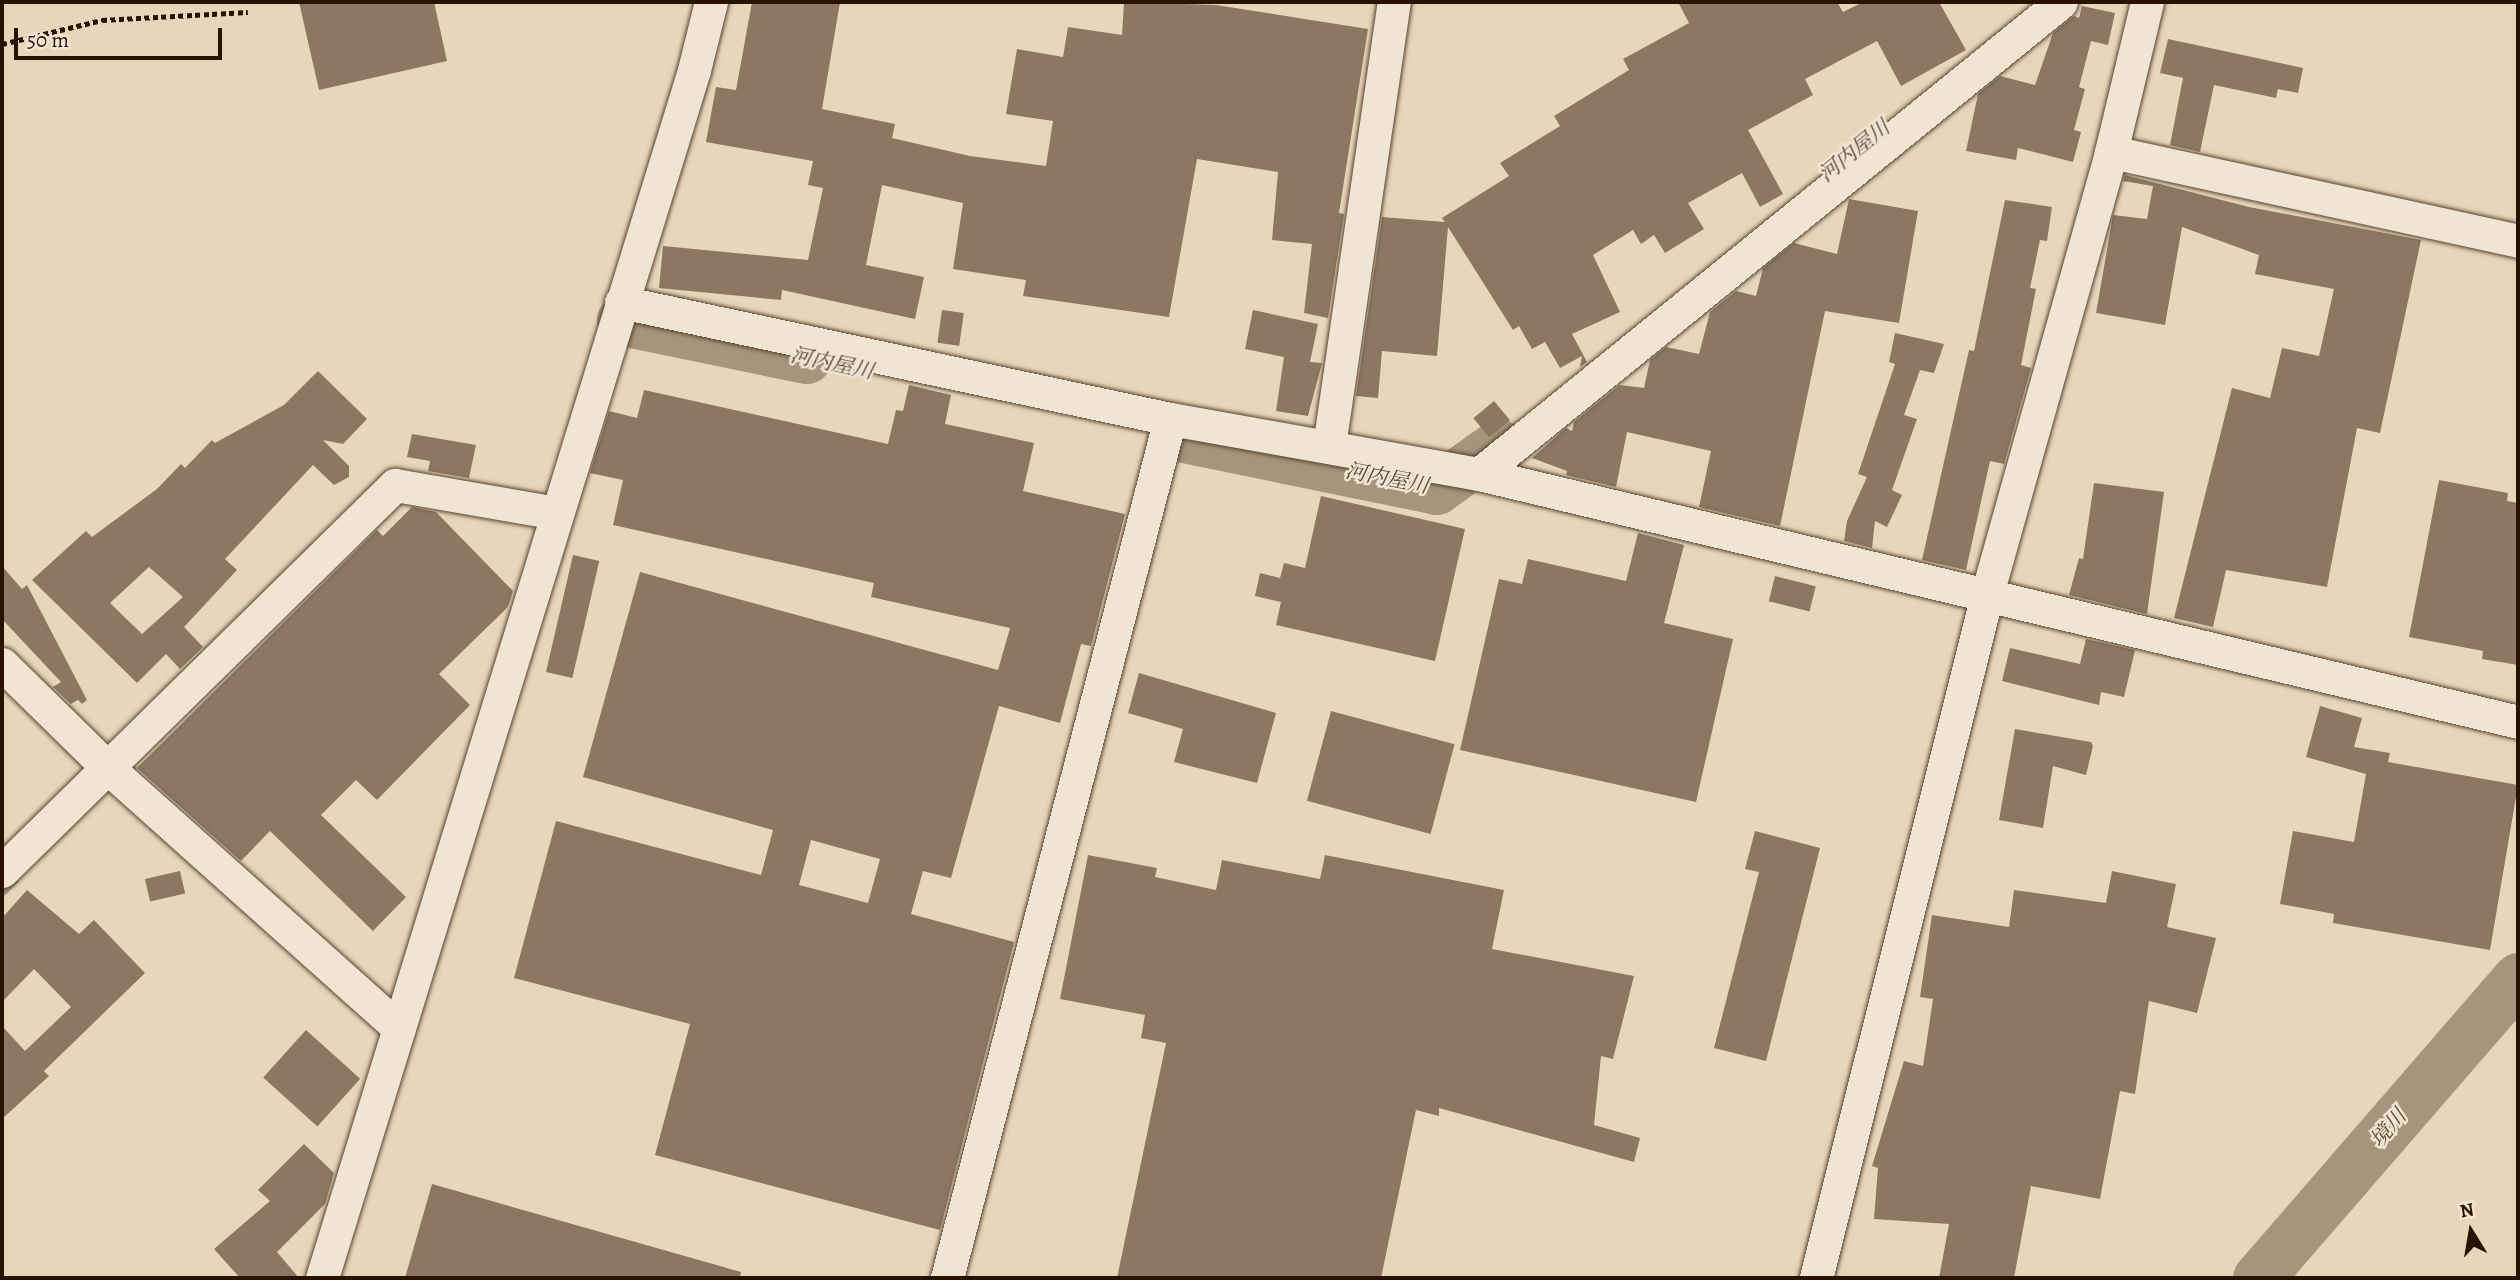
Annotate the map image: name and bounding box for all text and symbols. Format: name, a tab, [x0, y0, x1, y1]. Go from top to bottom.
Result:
scale bar	[18, 14, 226, 58]
text: 50 m	[27, 26, 69, 54]
water label: 河内屋川	[1813, 115, 1895, 187]
water label: 河内屋川	[788, 342, 876, 384]
water label: 河内屋川	[1343, 458, 1431, 498]
water label: 境川	[2365, 1104, 2411, 1152]
north arrow	[2436, 1196, 2506, 1266]
text: N	[2458, 1196, 2476, 1224]

